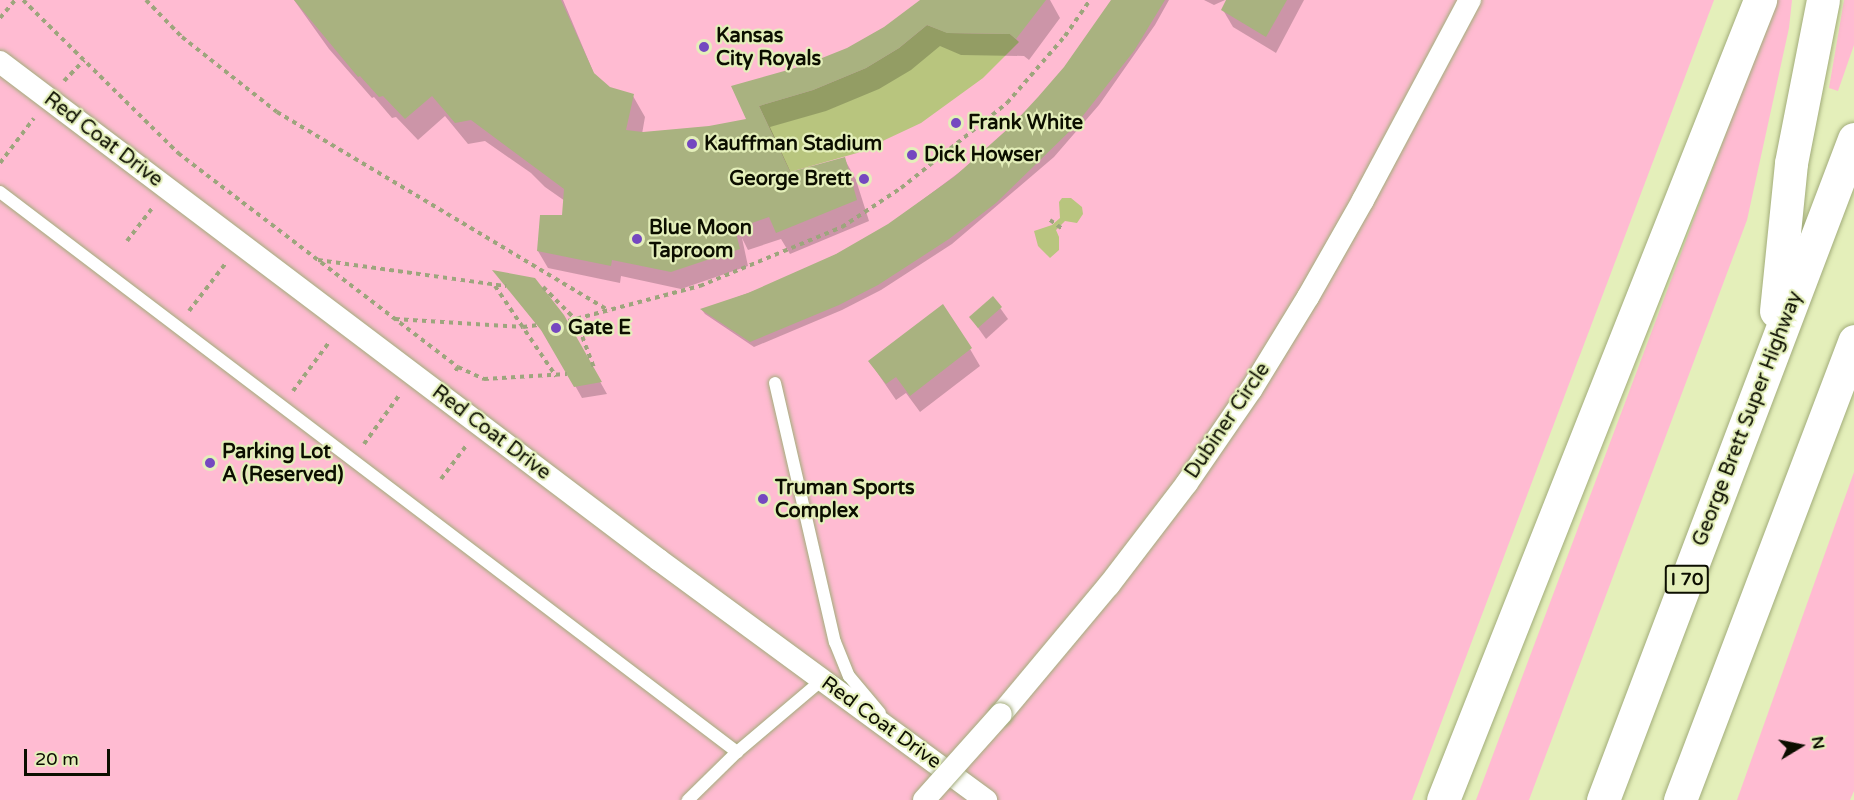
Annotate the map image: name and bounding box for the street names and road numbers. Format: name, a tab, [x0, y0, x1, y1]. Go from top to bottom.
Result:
street label: Red Coat Drive	[39, 88, 167, 192]
street label: George Brett Super Highway	[1688, 288, 1808, 550]
street label: Dubiner Circle	[1181, 359, 1275, 483]
street label: Red Coat Drive	[427, 381, 555, 485]
road number: I 70	[1664, 564, 1710, 594]
street label: Red Coat Drive	[816, 671, 946, 775]

